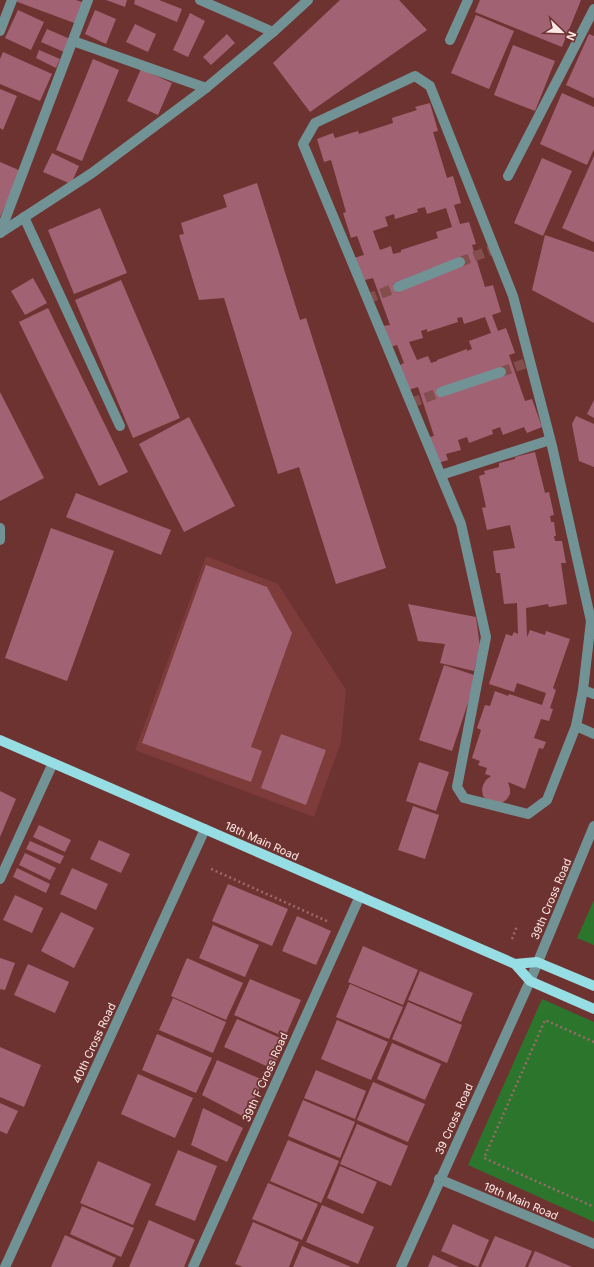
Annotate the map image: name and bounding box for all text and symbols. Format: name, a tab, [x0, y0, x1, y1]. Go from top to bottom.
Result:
north arrow	[542, 12, 582, 52]
text: N	[563, 29, 579, 43]
street label: 18th Main Road	[223, 818, 301, 864]
street label: 39th Cross Road	[528, 856, 574, 942]
street label: 40th Cross Road	[69, 1001, 119, 1085]
street label: 39th F Cross Road	[239, 1030, 291, 1124]
street label: 39 Cross Road	[432, 1081, 476, 1157]
street label: 19th Main Road	[482, 1179, 560, 1223]

